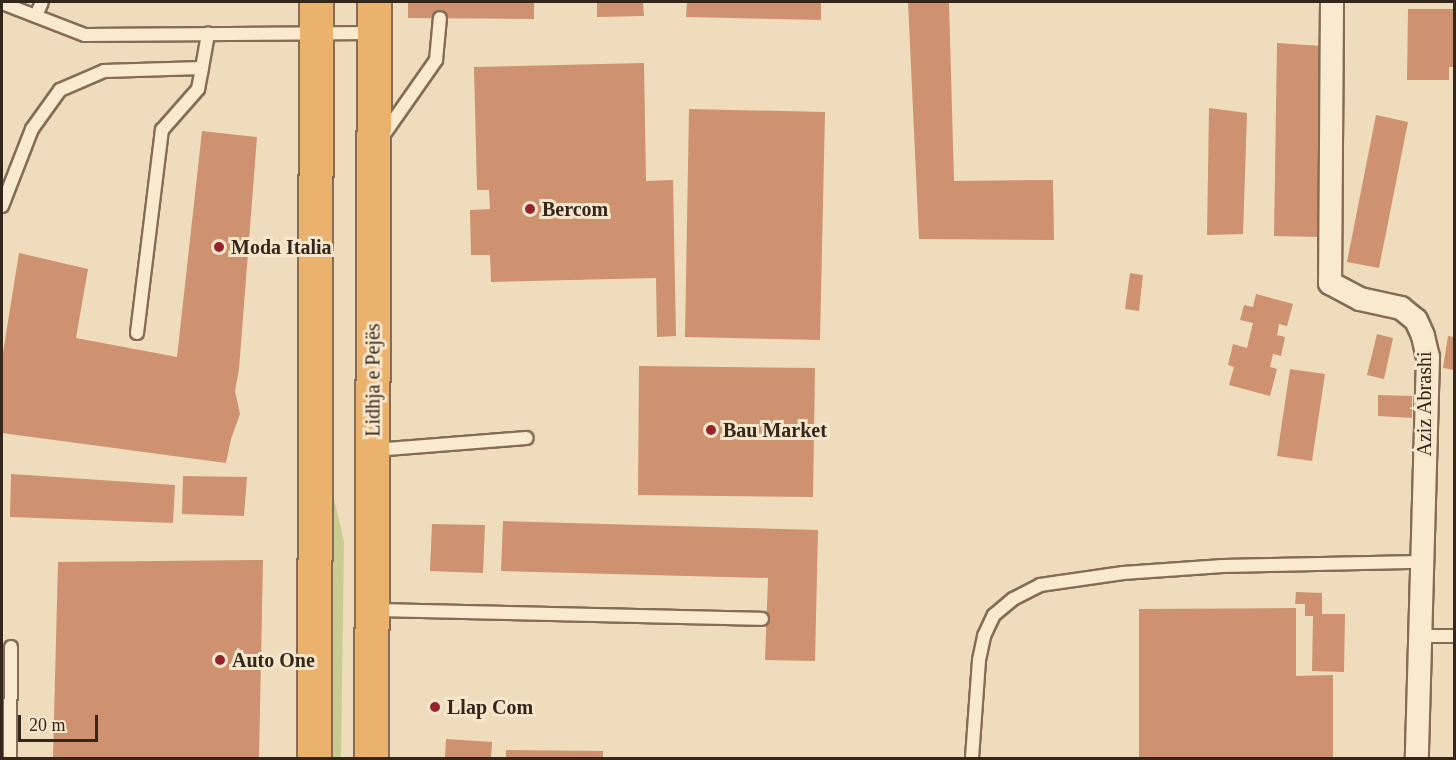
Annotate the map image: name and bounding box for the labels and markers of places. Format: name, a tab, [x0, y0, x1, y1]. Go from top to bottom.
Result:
place label: Bercom	[542, 197, 608, 221]
marker: Bercom	[523, 202, 537, 216]
place label: Moda Italia	[231, 235, 332, 259]
marker: Moda Italia	[212, 240, 226, 254]
place label: Bau Market	[723, 418, 827, 442]
marker: Bau Market	[704, 423, 718, 437]
place label: Auto One	[232, 648, 315, 672]
marker: Auto One	[213, 653, 227, 667]
place label: Llap Com	[447, 695, 533, 719]
marker: Llap Com	[428, 700, 442, 714]

